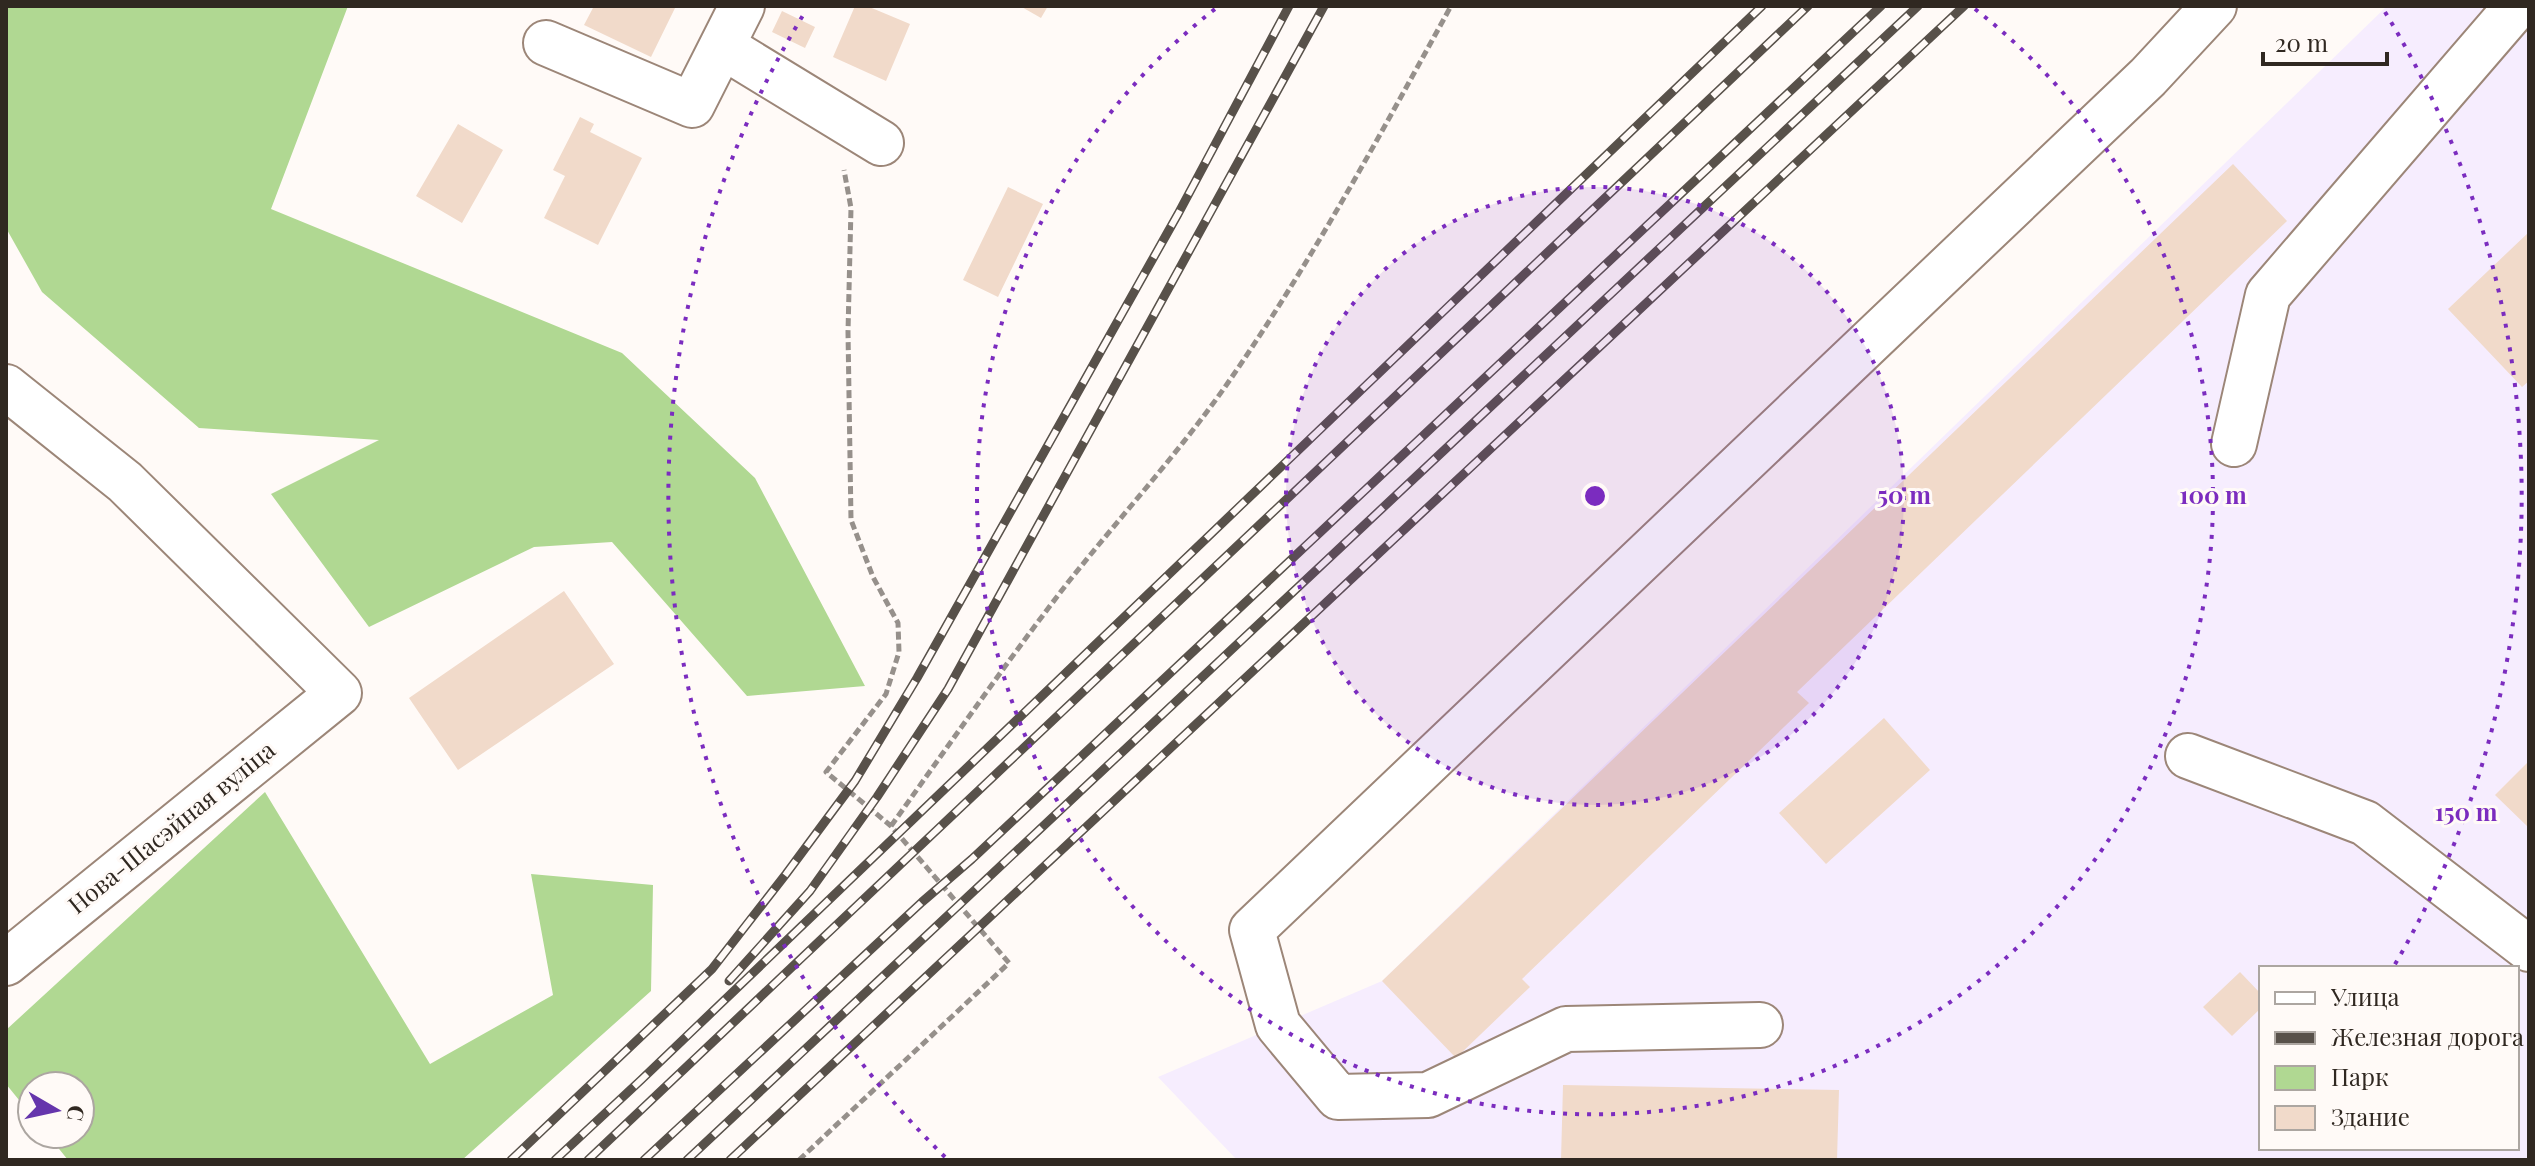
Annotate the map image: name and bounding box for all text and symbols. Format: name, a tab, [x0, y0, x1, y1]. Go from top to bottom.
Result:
scale bar	[2263, 16, 2387, 66]
text: 20 m	[2275, 26, 2328, 58]
text: 50 m	[1877, 478, 1931, 510]
text: 100 m	[2179, 478, 2247, 510]
centre of rings	[1581, 482, 1609, 510]
street label: Нова-Шасэйная вуліца	[61, 733, 281, 920]
text: 150 m	[2435, 795, 2498, 827]
legend	[2259, 966, 2519, 1150]
text: Улица	[2330, 980, 2400, 1012]
text: Железная дорога	[2331, 1020, 2524, 1052]
text: Парк	[2331, 1060, 2389, 1092]
north arrow	[16, 1070, 96, 1150]
text: Здание	[2331, 1100, 2410, 1132]
text: С	[61, 1103, 93, 1123]

